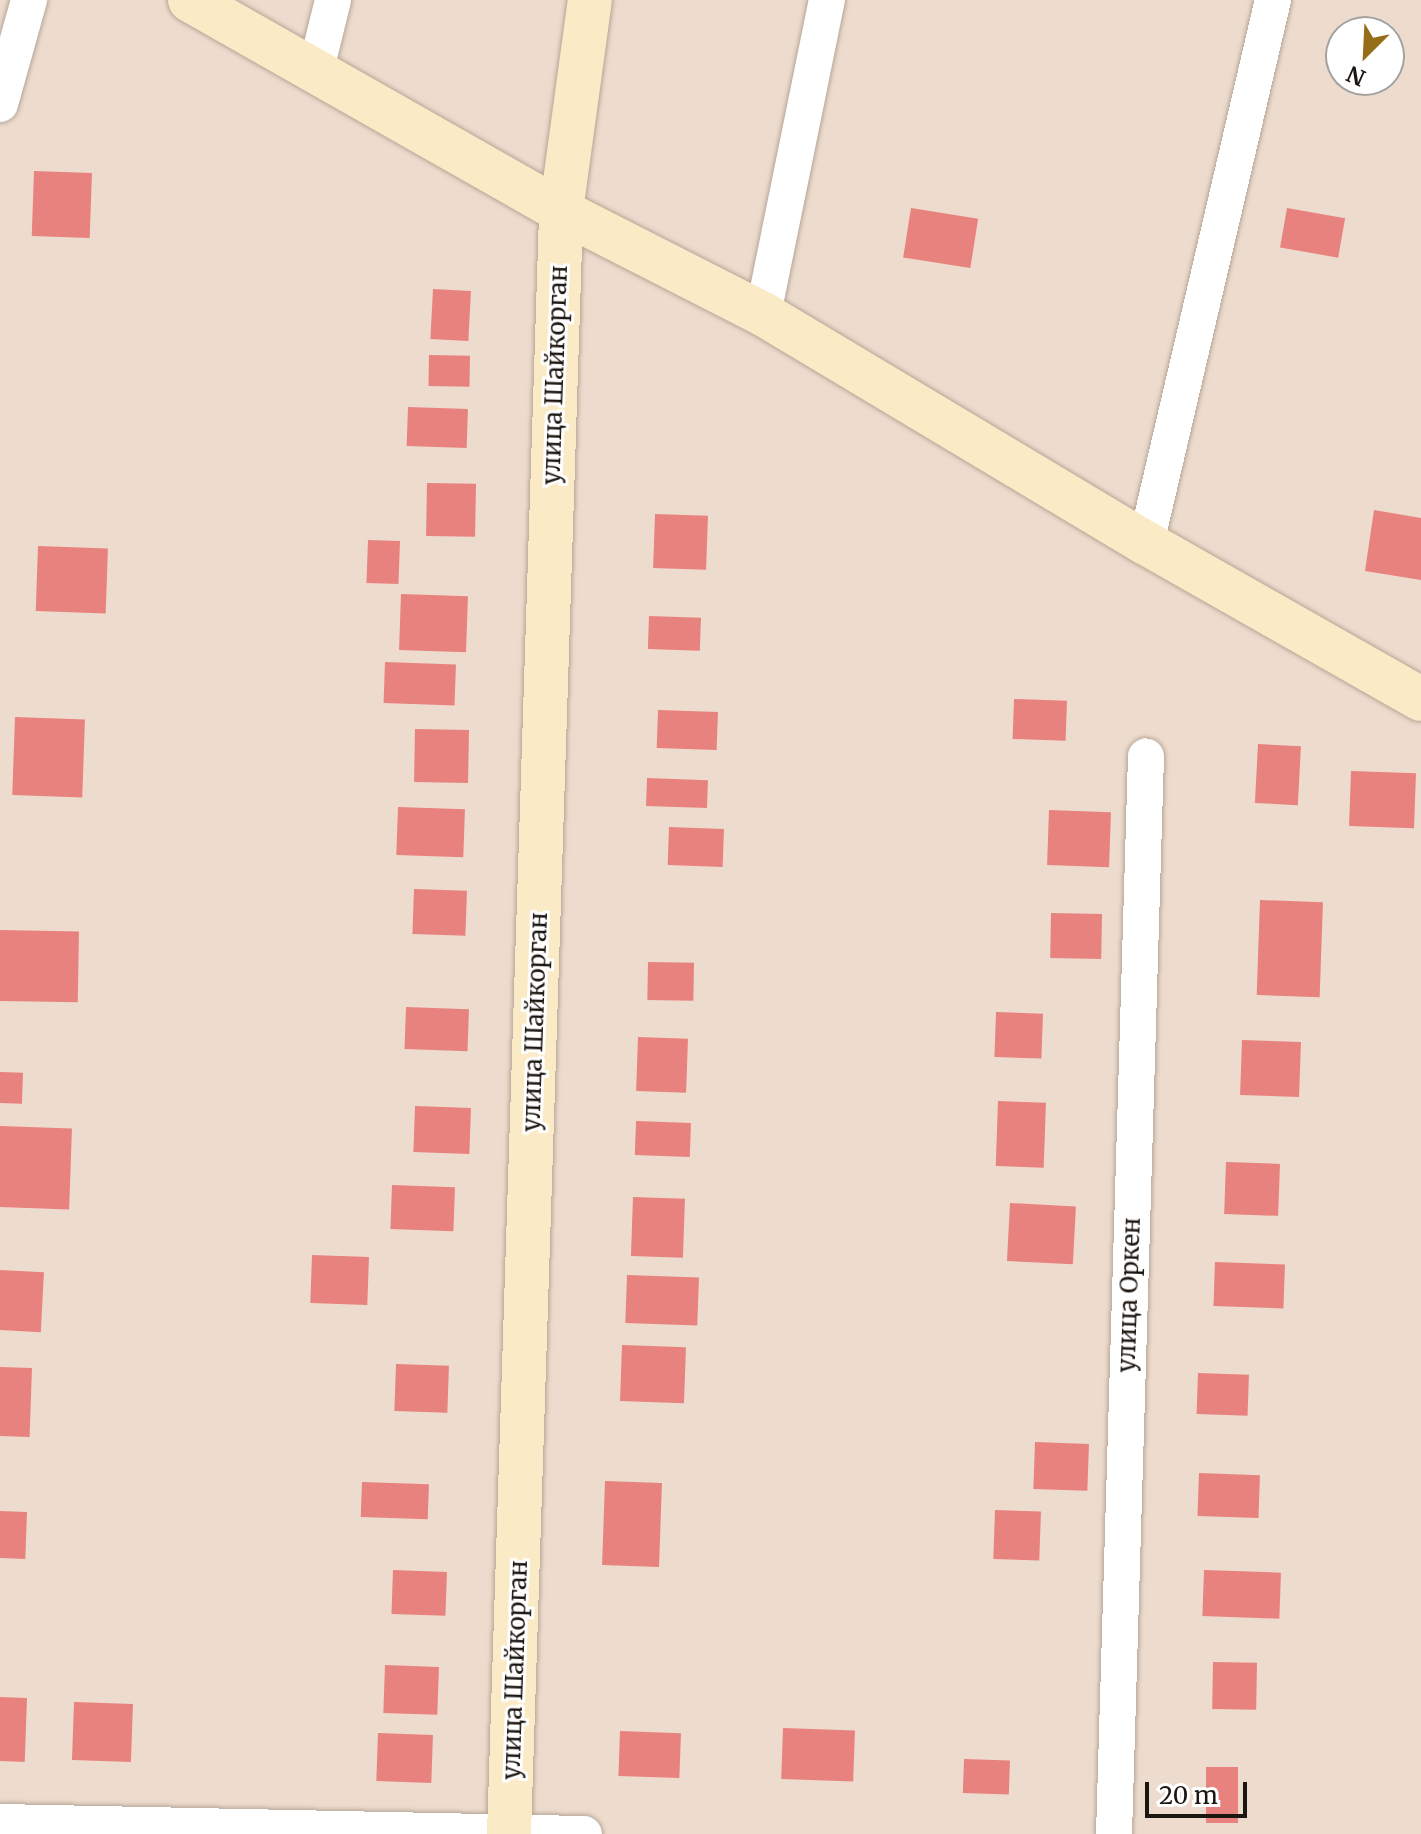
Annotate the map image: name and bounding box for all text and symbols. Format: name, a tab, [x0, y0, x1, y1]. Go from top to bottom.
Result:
north arrow	[1325, 16, 1405, 96]
text: N	[1342, 60, 1370, 92]
street label: улица Шайкорган	[537, 265, 573, 485]
street label: улица Шайкорган	[517, 912, 553, 1132]
street label: улица Оркен	[1112, 1217, 1146, 1373]
street label: улица Шайкорган	[497, 1560, 533, 1780]
scale bar	[1149, 1766, 1251, 1816]
text: 20 m	[1159, 1780, 1218, 1811]

